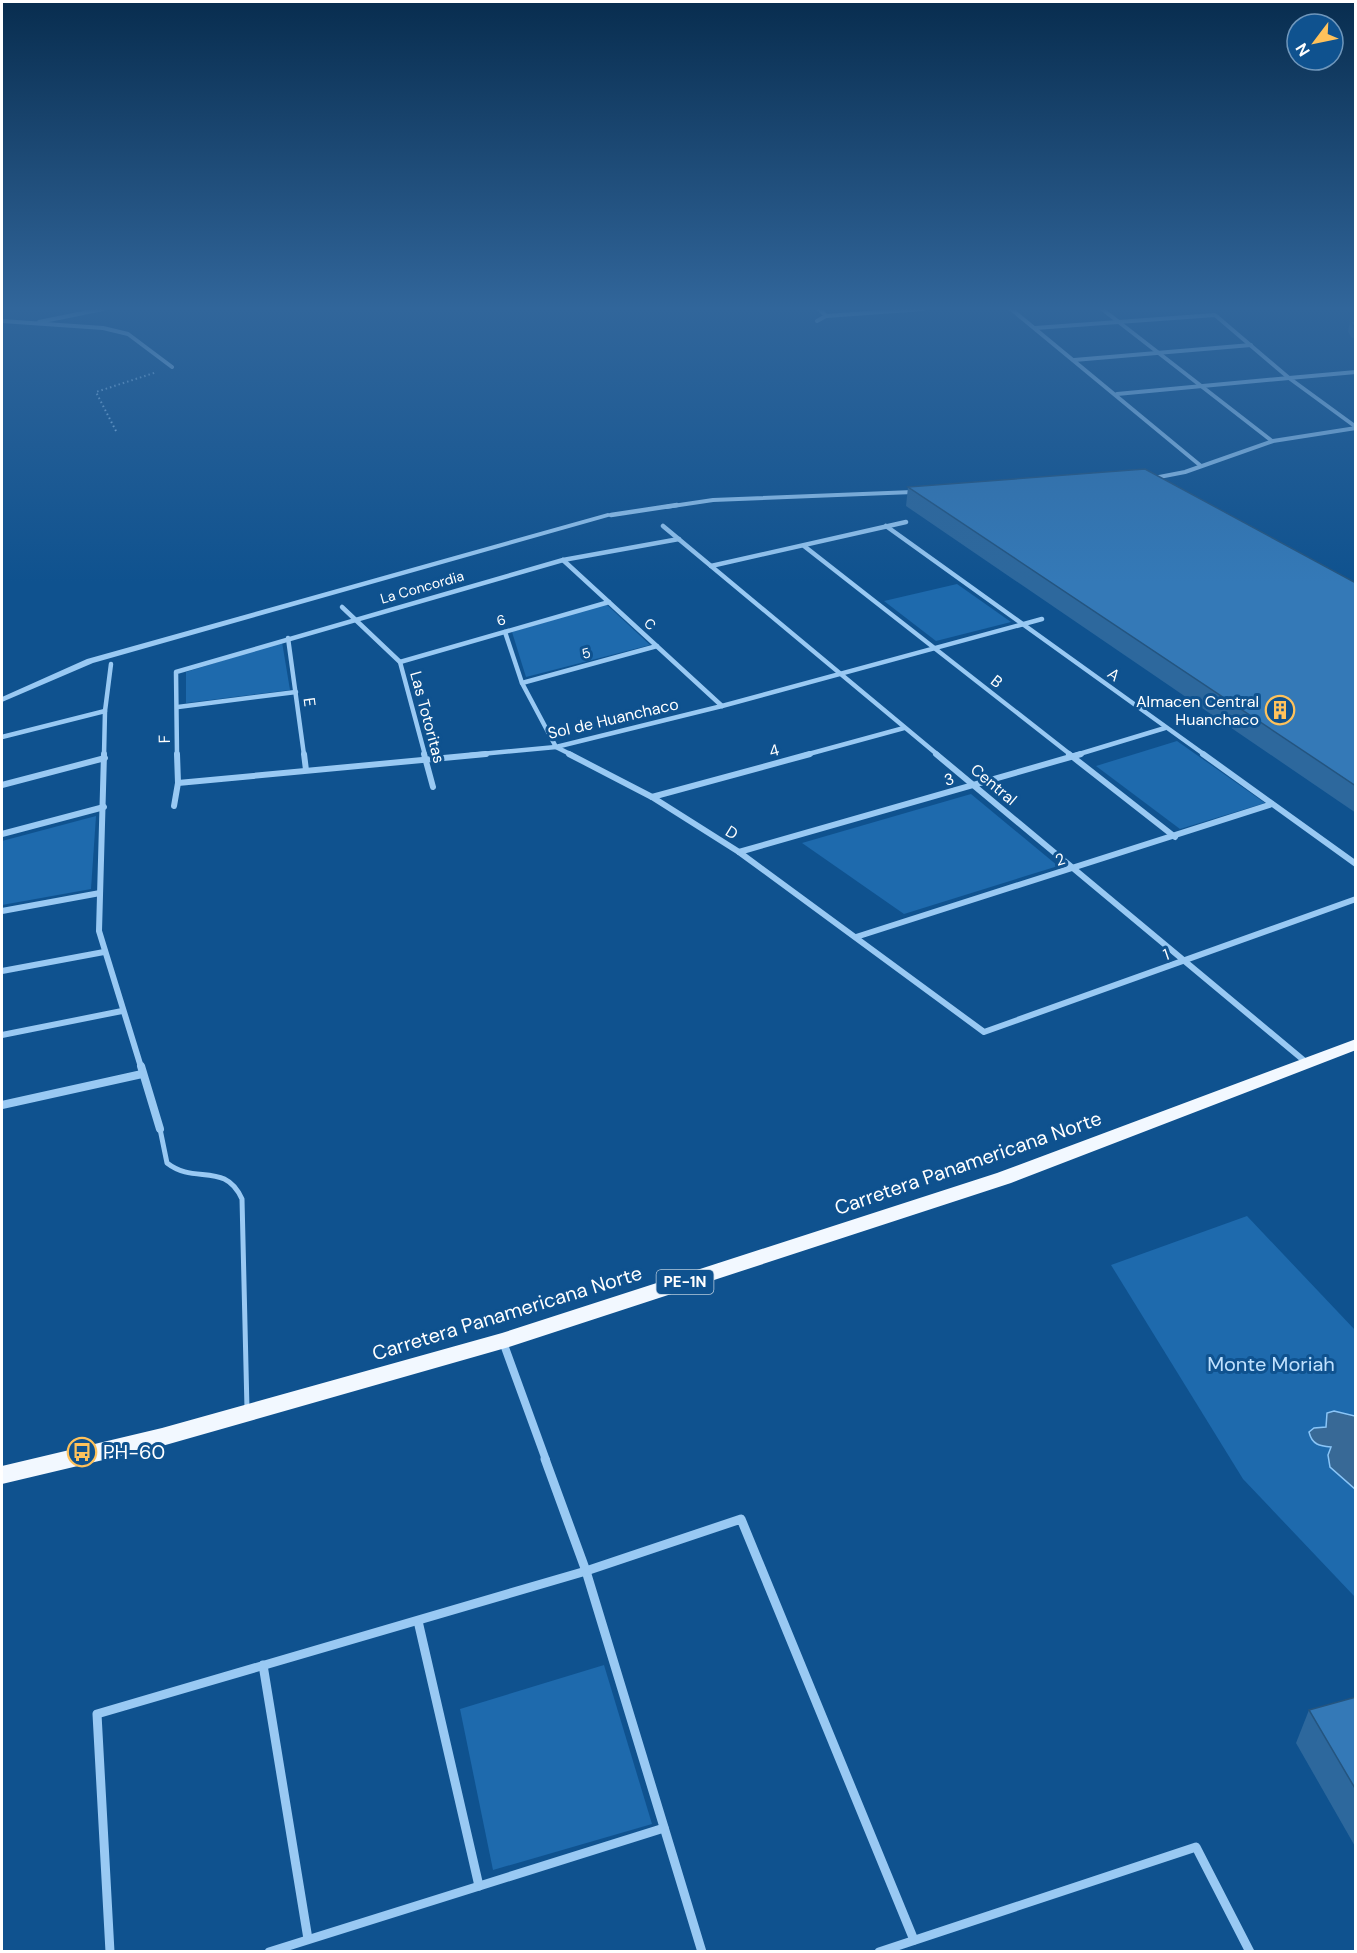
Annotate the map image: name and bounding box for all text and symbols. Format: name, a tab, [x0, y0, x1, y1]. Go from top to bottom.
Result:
north arrow	[1285, 12, 1345, 72]
text: N	[1291, 39, 1315, 60]
street label: La Concordia	[378, 566, 466, 608]
street label: 6	[494, 610, 508, 630]
street label: C	[640, 614, 660, 634]
street label: 5	[580, 643, 592, 663]
street label: A	[1103, 663, 1124, 686]
street label: Las Totoritas	[405, 669, 450, 765]
street label: B	[986, 670, 1007, 693]
place label: Almacen Central Huanchaco	[1136, 691, 1259, 730]
street label: Sol de Huanchaco	[546, 693, 681, 744]
building icon: Almacen Central Huanchaco	[1264, 694, 1296, 726]
street label: E	[299, 696, 320, 708]
street label: F	[154, 734, 175, 743]
street label: 4	[767, 739, 782, 762]
street label: Central	[966, 759, 1021, 810]
street label: 3	[942, 768, 957, 791]
street label: D	[721, 821, 742, 844]
street label: 2	[1053, 848, 1068, 871]
street label: 1	[1160, 944, 1172, 965]
street label: Carretera Panamericana Norte	[831, 1105, 1105, 1221]
street label: Carretera Panamericana Norte	[369, 1259, 645, 1367]
road number: PE-1N	[656, 1270, 714, 1294]
park label: Monte Moriah	[1207, 1351, 1335, 1377]
bus stop icon: PH-60	[66, 1436, 98, 1468]
place label: PH-60	[103, 1439, 165, 1465]

